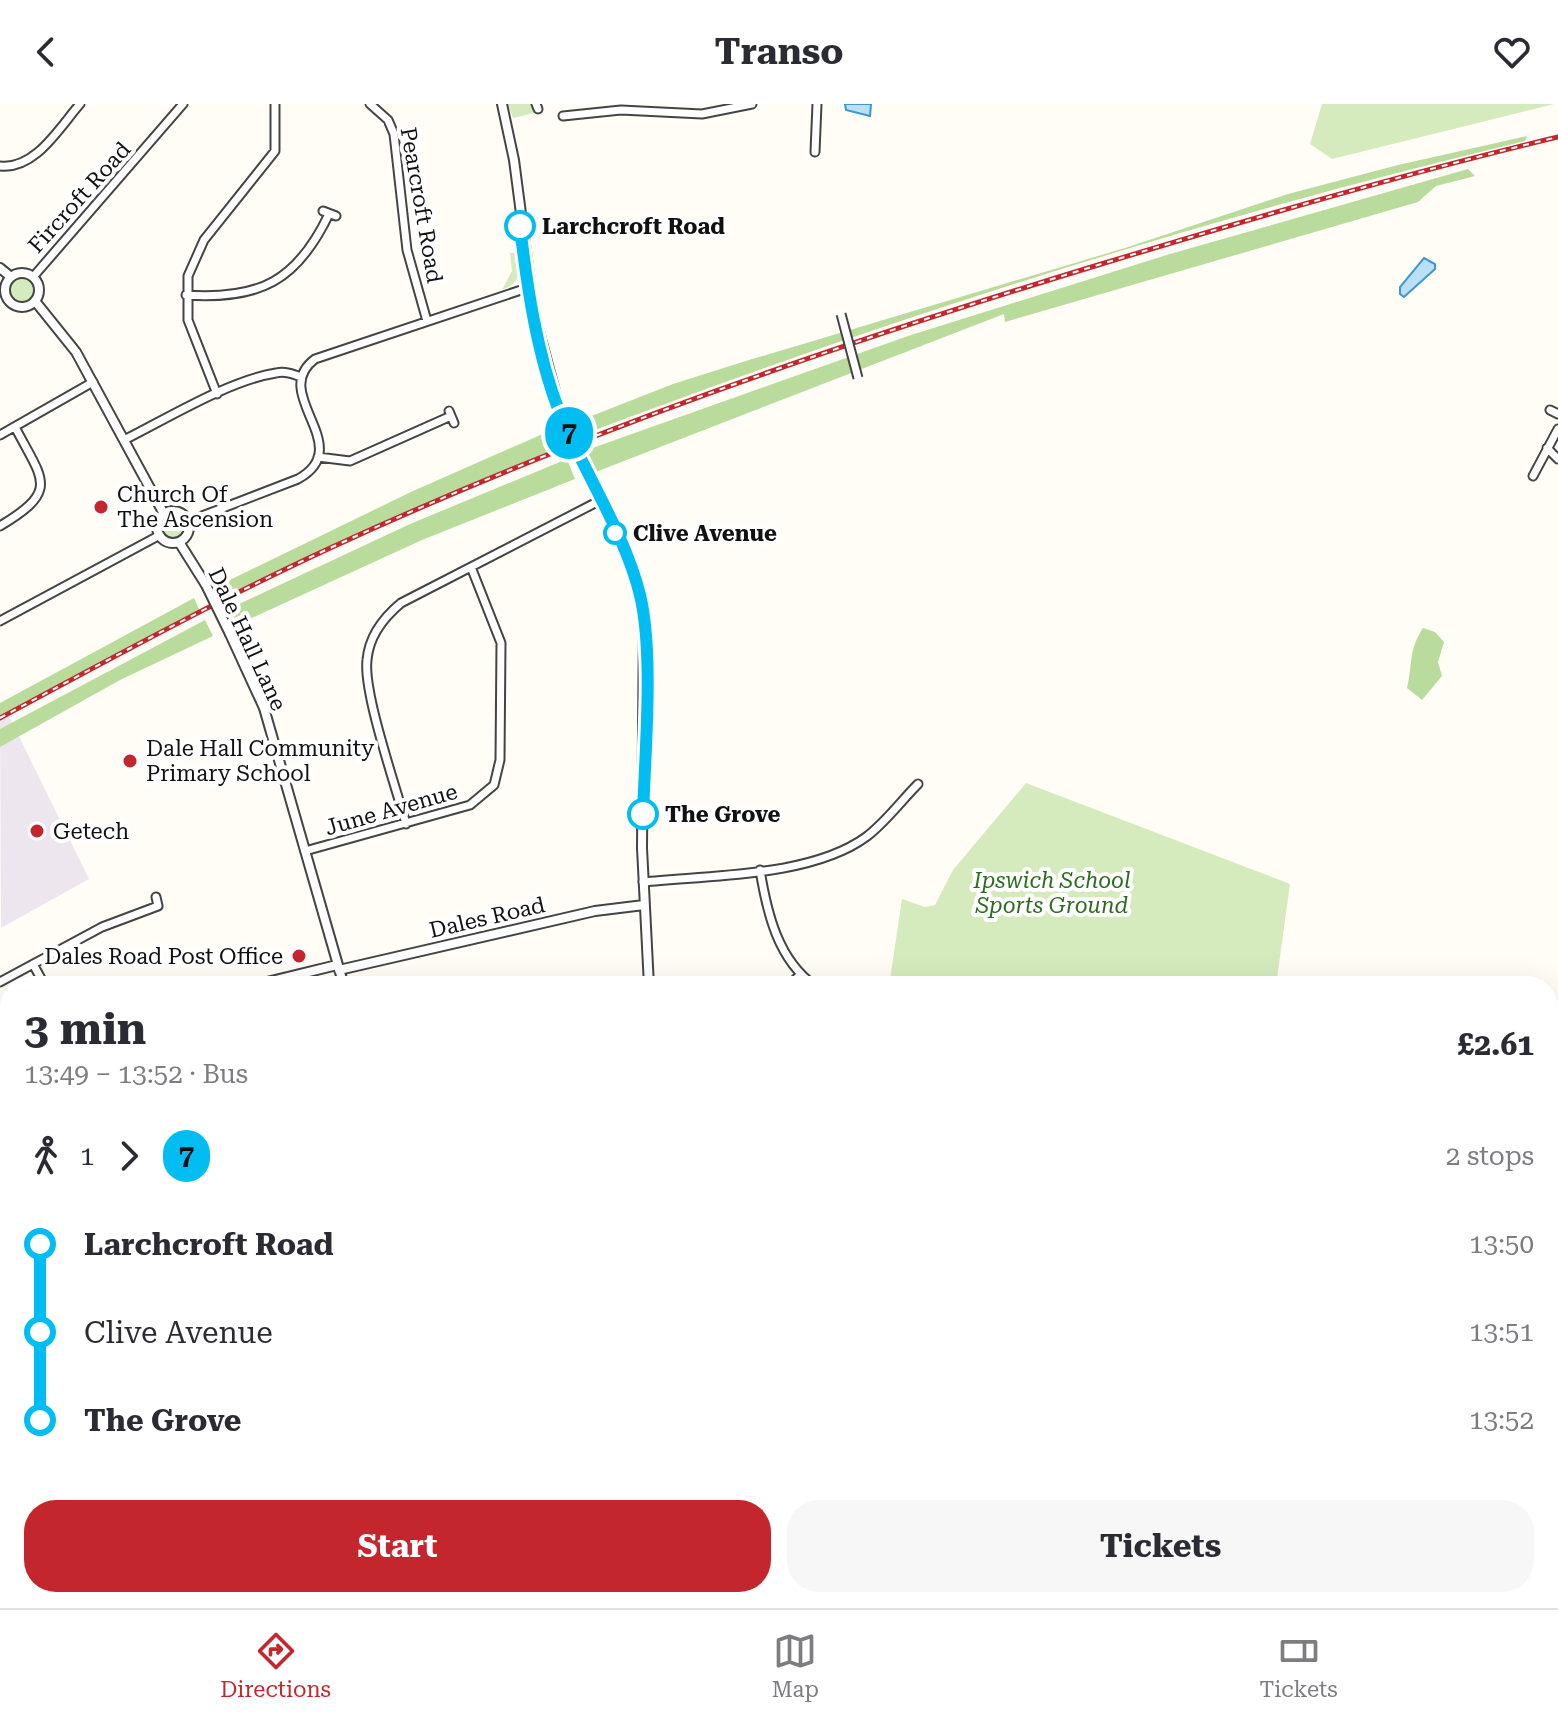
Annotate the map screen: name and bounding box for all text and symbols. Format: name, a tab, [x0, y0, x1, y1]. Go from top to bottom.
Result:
icon: back	[24, 30, 68, 74]
icon: heart	[1490, 30, 1534, 74]
text: Transo	[714, 31, 844, 73]
street label: Pearcroft Road	[396, 125, 448, 285]
street label: Fircroft Road	[23, 137, 136, 258]
marker: Larchcroft Road	[505, 211, 535, 241]
place label: Larchcroft Road	[542, 214, 725, 239]
line badge: 7	[543, 407, 595, 459]
text: 7	[561, 416, 577, 449]
place label: Church Of The Ascension	[117, 482, 273, 532]
marker: Church Of The Ascension	[92, 498, 110, 516]
place label: Clive Avenue	[633, 521, 777, 546]
marker: Clive Avenue	[604, 522, 626, 544]
street label: Dale Hall Lane	[204, 564, 292, 715]
place label: Dale Hall Community Primary School	[146, 736, 374, 786]
marker: Dale Hall Community Primary School	[121, 752, 139, 770]
street label: June Avenue	[322, 779, 460, 840]
marker: The Grove	[628, 799, 658, 829]
place label: The Grove	[665, 802, 781, 827]
place label: Getech	[53, 819, 129, 844]
marker: Getech	[28, 822, 46, 840]
park label: Ipswich School Sports Ground	[972, 868, 1131, 918]
street label: Dales Road	[427, 892, 547, 943]
place label: Dales Road Post Office	[44, 944, 283, 969]
marker: Dales Road Post Office	[290, 947, 308, 965]
text: 3 min	[24, 1003, 146, 1055]
text: £2.61	[1457, 1027, 1534, 1062]
text: 13:49 – 13:52 · Bus	[24, 1059, 248, 1089]
icon: walk	[24, 1134, 68, 1178]
icon: forward	[107, 1134, 151, 1178]
text: 7	[179, 1139, 194, 1172]
text: 1	[80, 1141, 95, 1171]
text: 2 stops	[1446, 1141, 1534, 1171]
text: Larchcroft Road	[84, 1227, 333, 1262]
text: 13:50	[1469, 1229, 1534, 1259]
text: Clive Avenue	[84, 1315, 273, 1350]
text: 13:51	[1469, 1317, 1534, 1347]
text: The Grove	[84, 1403, 241, 1438]
text: 13:52	[1469, 1405, 1534, 1435]
button: Start	[24, 1500, 771, 1592]
button: Tickets	[787, 1500, 1534, 1592]
tab: Directions	[220, 1629, 331, 1702]
tab: Map	[772, 1629, 819, 1702]
tab: Tickets	[1260, 1629, 1338, 1702]

